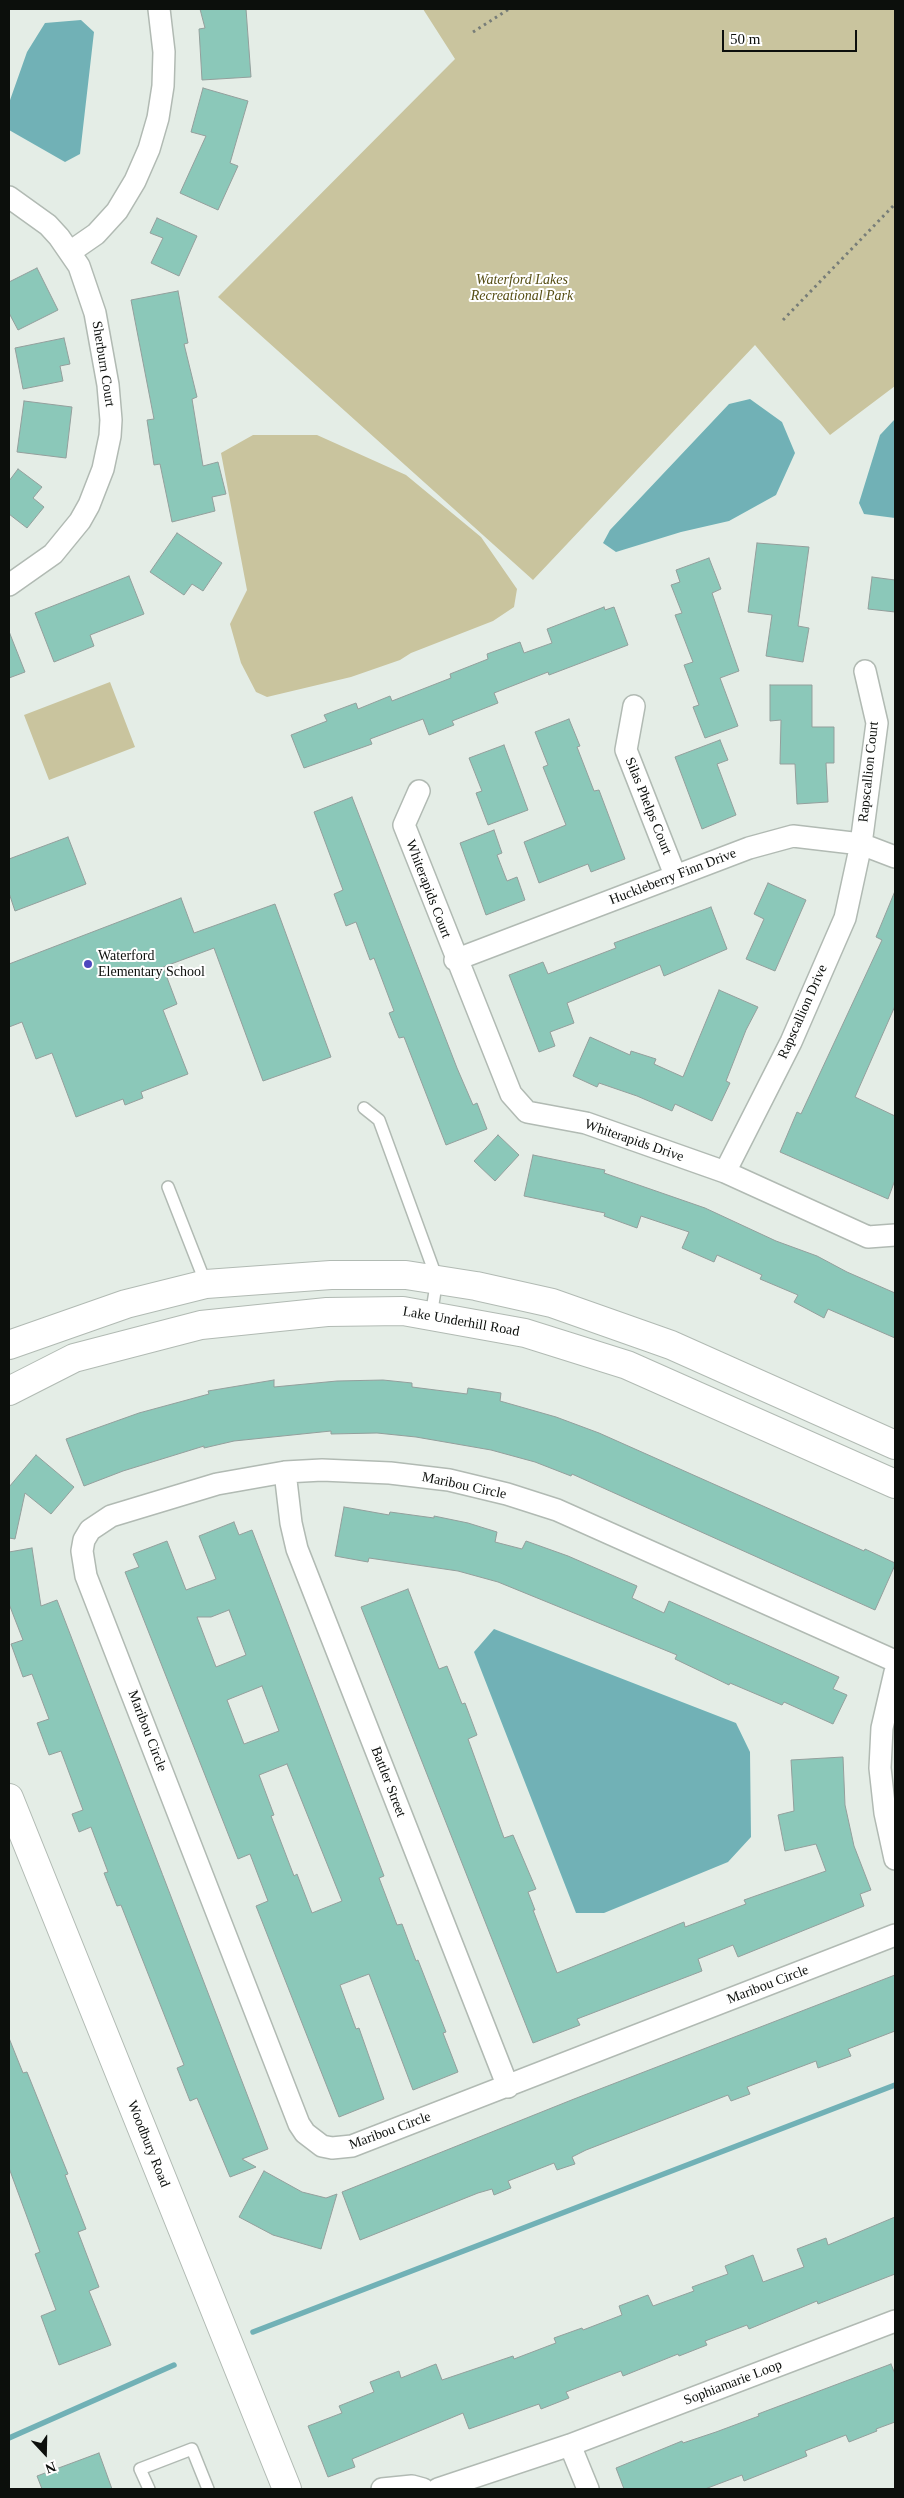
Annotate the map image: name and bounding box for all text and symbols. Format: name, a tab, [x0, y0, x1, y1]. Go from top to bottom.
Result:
scale bar	[724, 20, 859, 52]
text: 50 m	[730, 31, 760, 47]
park label: Waterford Lakes Recreational Park	[471, 272, 573, 304]
street label: Sherburn Court	[88, 320, 118, 408]
street label: Rapscallion Court	[855, 721, 883, 823]
street label: Silas Phelps Court	[621, 755, 675, 857]
street label: Whiterapids Court	[402, 838, 454, 940]
street label: Huckleberry Finn Drive	[607, 845, 739, 909]
place label: Waterford Elementary School	[98, 948, 205, 980]
marker: Waterford Elementary School	[82, 958, 94, 970]
street label: Rapscallion Drive	[775, 962, 831, 1062]
street label: Whiterapids Drive	[582, 1116, 686, 1166]
street label: Lake Underhill Road	[401, 1303, 521, 1341]
street label: Maribou Circle	[420, 1469, 508, 1503]
street label: Maribou Circle	[124, 1688, 170, 1774]
street label: Battler Street	[367, 1744, 409, 1820]
street label: Maribou Circle	[725, 1962, 811, 2008]
street label: Woodbury Road	[123, 2098, 173, 2190]
street label: Maribou Circle	[347, 2108, 433, 2154]
street label: Sophiamarie Loop	[682, 2357, 784, 2409]
north arrow	[20, 2428, 70, 2478]
text: N	[43, 2459, 58, 2476]

